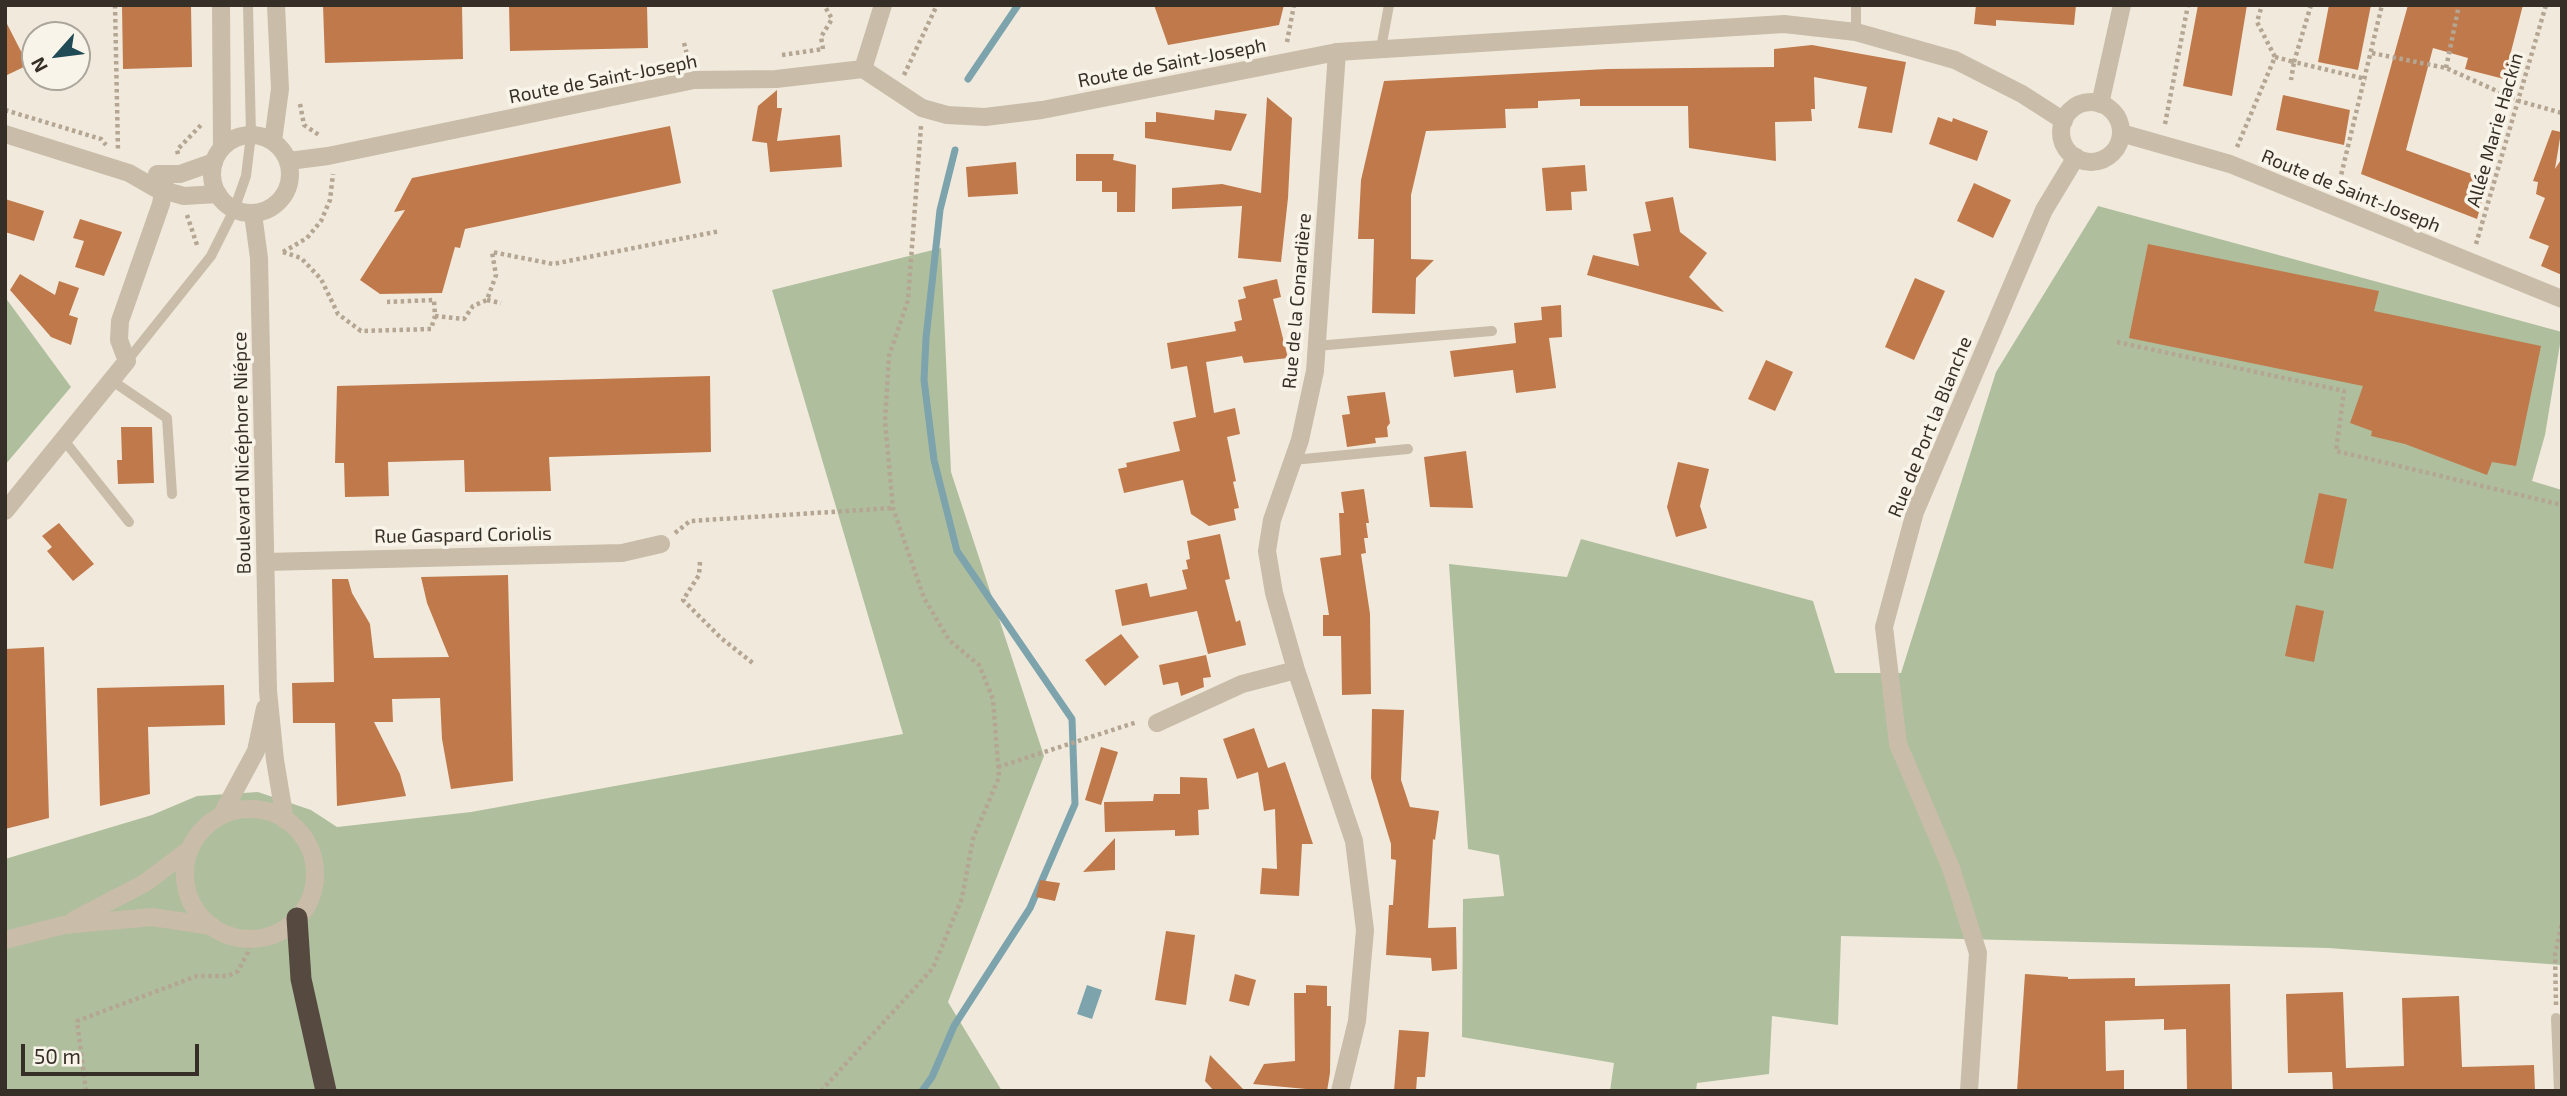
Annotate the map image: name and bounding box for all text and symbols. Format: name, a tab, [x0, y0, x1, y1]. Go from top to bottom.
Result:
north arrow	[21, 21, 91, 91]
street label: Route de Saint-Joseph	[1076, 34, 1268, 92]
street label: Route de Saint-Joseph	[507, 50, 699, 108]
street label: Allée Marie Hackin	[2462, 50, 2528, 210]
text: N	[25, 54, 52, 77]
street label: Route de Saint-Joseph	[2258, 145, 2444, 237]
street label: Rue de la Conardière	[1278, 212, 1316, 390]
street label: Boulevard Nicéphore Niépce	[228, 331, 256, 575]
street label: Rue de Port la Blanche	[1883, 333, 1977, 521]
street label: Rue Gaspard Coriolis	[374, 522, 552, 548]
scale bar	[24, 1030, 203, 1074]
text: 50 m	[34, 1043, 81, 1068]

